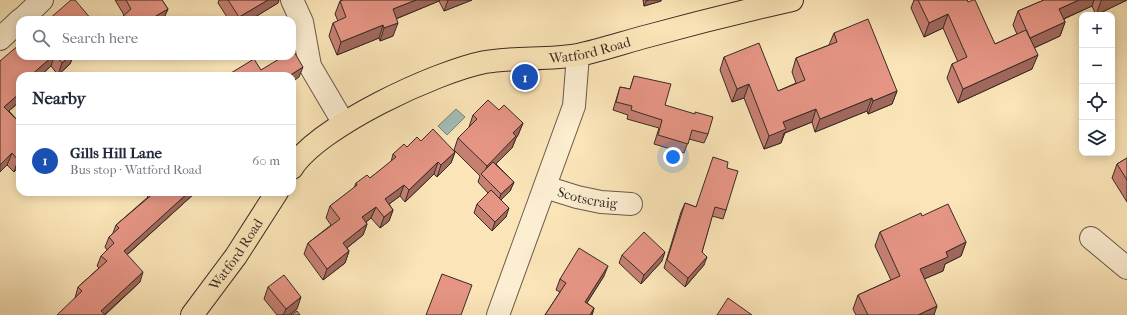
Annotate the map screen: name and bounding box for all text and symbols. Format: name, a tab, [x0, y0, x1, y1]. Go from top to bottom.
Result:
map controls	[1079, 12, 1115, 156]
button: +	[1079, 12, 1115, 48]
search box	[16, 16, 296, 60]
icon: search	[30, 27, 52, 49]
text: Search here	[62, 29, 138, 47]
street label: Watford Road	[547, 33, 633, 66]
button: −	[1079, 48, 1115, 84]
pin: 1	[512, 62, 538, 92]
button: locate	[1079, 84, 1115, 120]
text: Nearby	[32, 88, 86, 108]
button: layers	[1079, 120, 1115, 156]
text: Gills Hill Lane	[70, 144, 162, 162]
your location	[663, 147, 683, 167]
text: 1	[43, 153, 47, 168]
text: 60 m	[252, 153, 280, 168]
text: Bus stop · Watford Road	[70, 162, 202, 177]
street label: Scotscraig	[555, 183, 618, 212]
street label: Watford Road	[205, 215, 267, 294]

